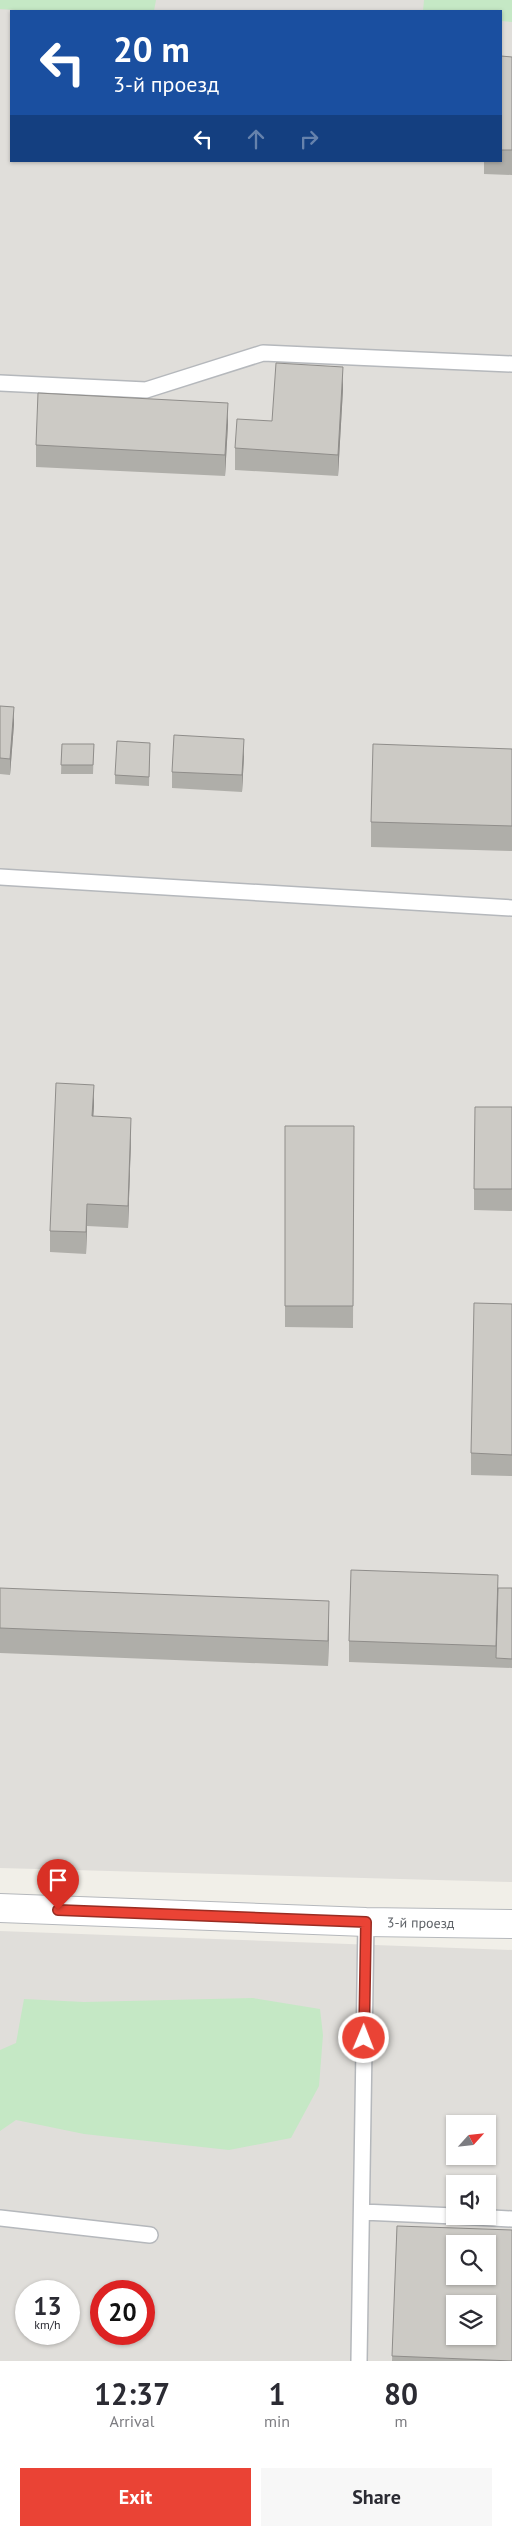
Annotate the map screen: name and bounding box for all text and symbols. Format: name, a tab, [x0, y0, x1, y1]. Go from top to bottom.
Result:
text: 20 m	[113, 26, 190, 72]
icon: left	[30, 30, 95, 95]
text: 3-й проезд	[113, 70, 219, 98]
icon: left	[189, 125, 217, 153]
icon: ahead	[242, 125, 270, 153]
icon: right	[295, 125, 323, 153]
pin	[37, 1859, 79, 1910]
icon: arrive	[44, 1866, 72, 1894]
street label: 3-й проезд	[387, 1913, 455, 1932]
position arrow	[337, 2011, 389, 2063]
north arrow	[446, 2115, 496, 2165]
map controls	[446, 2115, 496, 2345]
button: sound	[446, 2175, 496, 2225]
button: search	[446, 2235, 496, 2285]
speed limit sign: 20	[90, 2280, 155, 2345]
text: 13	[33, 2290, 62, 2322]
button: layers	[446, 2295, 496, 2345]
text: km/h	[34, 2317, 61, 2332]
text: 12:37	[94, 2374, 170, 2413]
text: 1	[269, 2374, 286, 2413]
text: 80	[384, 2374, 418, 2413]
text: Arrival	[110, 2411, 154, 2431]
text: min	[264, 2411, 290, 2431]
text: m	[395, 2411, 408, 2431]
button: Exit	[20, 2468, 251, 2526]
button: Share	[261, 2468, 492, 2526]

